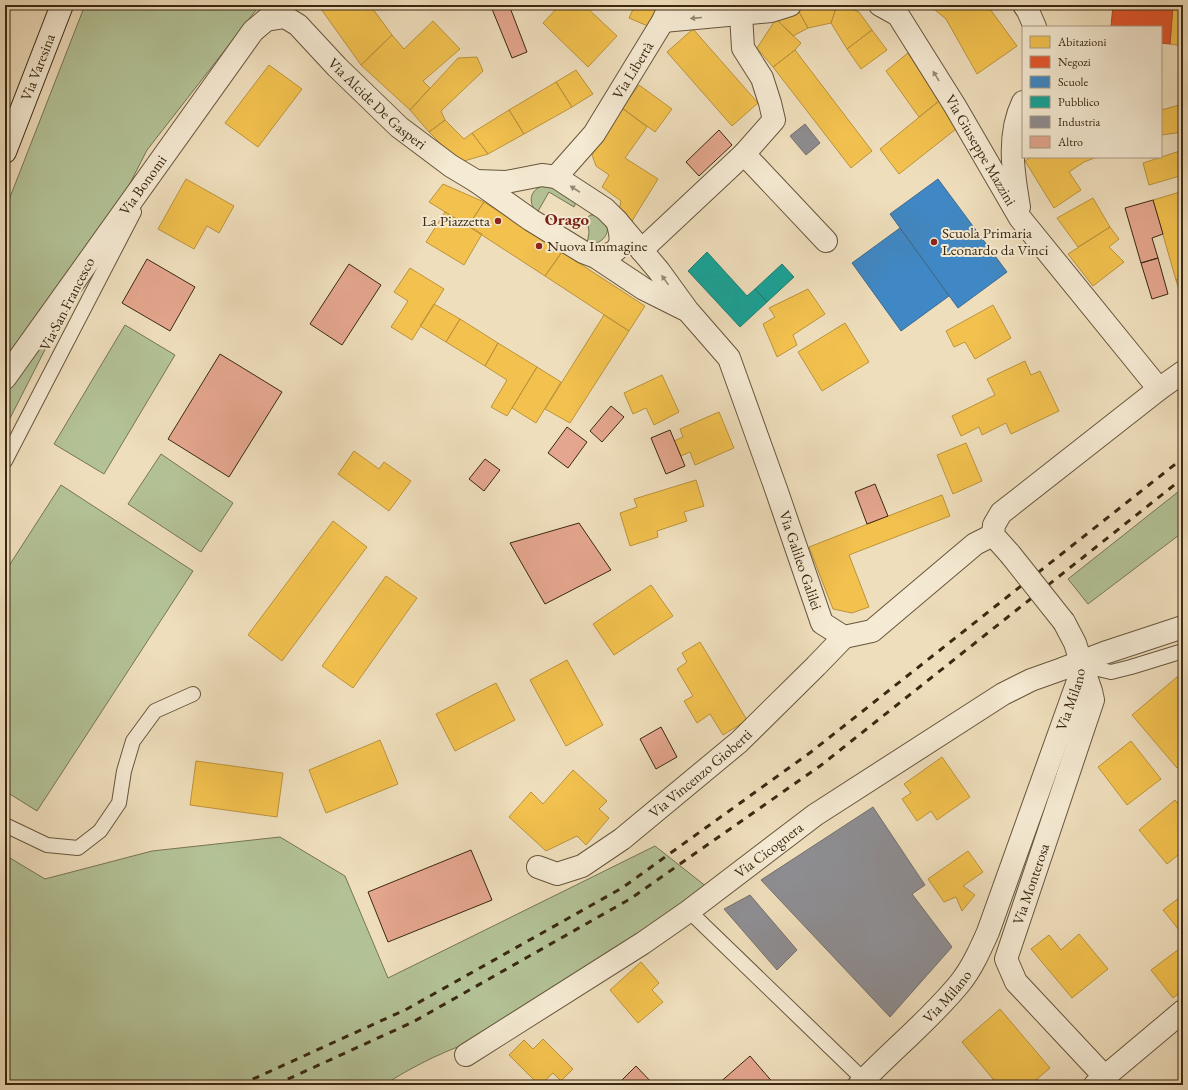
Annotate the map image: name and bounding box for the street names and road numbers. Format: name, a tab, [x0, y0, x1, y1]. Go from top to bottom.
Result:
street label: Via Varesina	[16, 31, 59, 103]
street label: Via Libertà	[608, 38, 657, 102]
street label: Via Alcide De Gasperi	[324, 54, 431, 153]
street label: Via Giuseppe Mazzini	[941, 91, 1021, 209]
street label: Via Bonomi	[114, 151, 171, 219]
street label: Via San Francesco	[35, 254, 98, 354]
street label: Via Galileo Galilei	[775, 508, 827, 613]
street label: Via Milano	[1051, 667, 1089, 733]
street label: Via Vincenzo Gioberti	[645, 724, 756, 822]
street label: Via Cicognera	[731, 817, 807, 882]
street label: Via Monterosa	[1008, 841, 1053, 927]
street label: Via Milano	[918, 966, 975, 1027]

